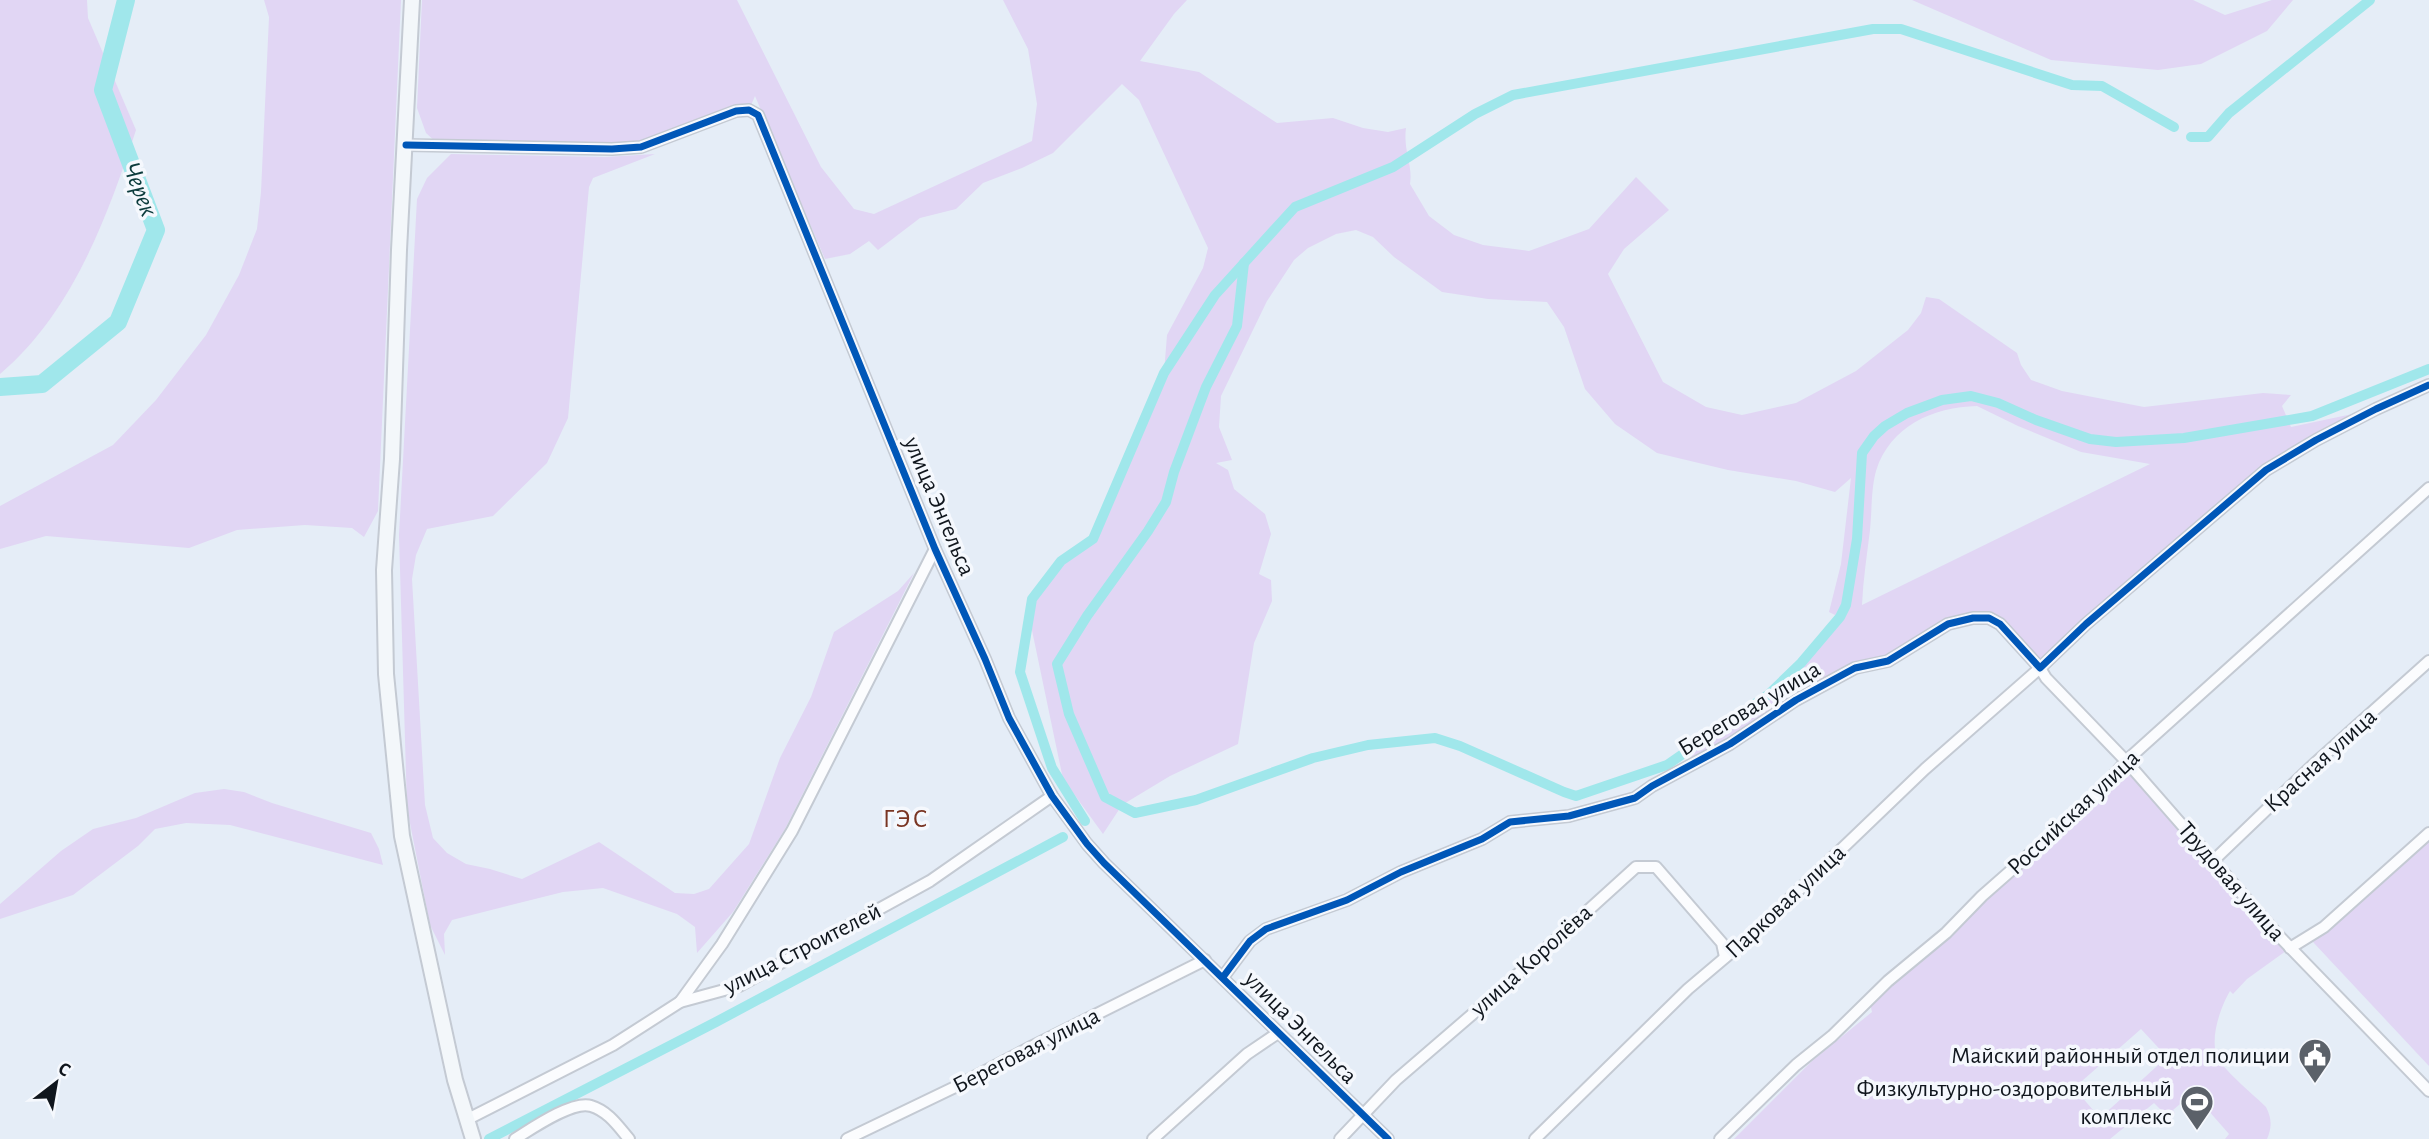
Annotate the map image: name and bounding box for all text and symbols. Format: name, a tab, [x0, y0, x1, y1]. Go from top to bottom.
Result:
water label: Черек	[118, 159, 162, 220]
street label: улица Энгельса	[899, 433, 979, 579]
street label: Береговая улица	[1674, 657, 1825, 761]
street label: Красная улица	[2260, 704, 2382, 817]
street label: Российская улица	[2003, 746, 2144, 880]
district label: ГЭС	[883, 806, 929, 832]
street label: Трудовая улица	[2173, 818, 2289, 946]
street label: Парковая улица	[1721, 840, 1850, 963]
street label: улица Строителей	[719, 899, 885, 999]
street label: улица Королёва	[1466, 900, 1597, 1022]
street label: улица Энгельса	[1239, 966, 1361, 1089]
street label: Береговая улица	[949, 1004, 1104, 1098]
public building icon: Майский районный отдел полиции	[2296, 1036, 2334, 1085]
place label: Майский районный отдел полиции	[1951, 1044, 2290, 1068]
north arrow	[21, 1048, 91, 1118]
text: С	[55, 1059, 73, 1081]
place label: Физкультурно-оздоровительный комплекс	[1856, 1077, 2172, 1129]
sports icon: Физкультурно-оздоровительный комплекс	[2178, 1083, 2216, 1132]

